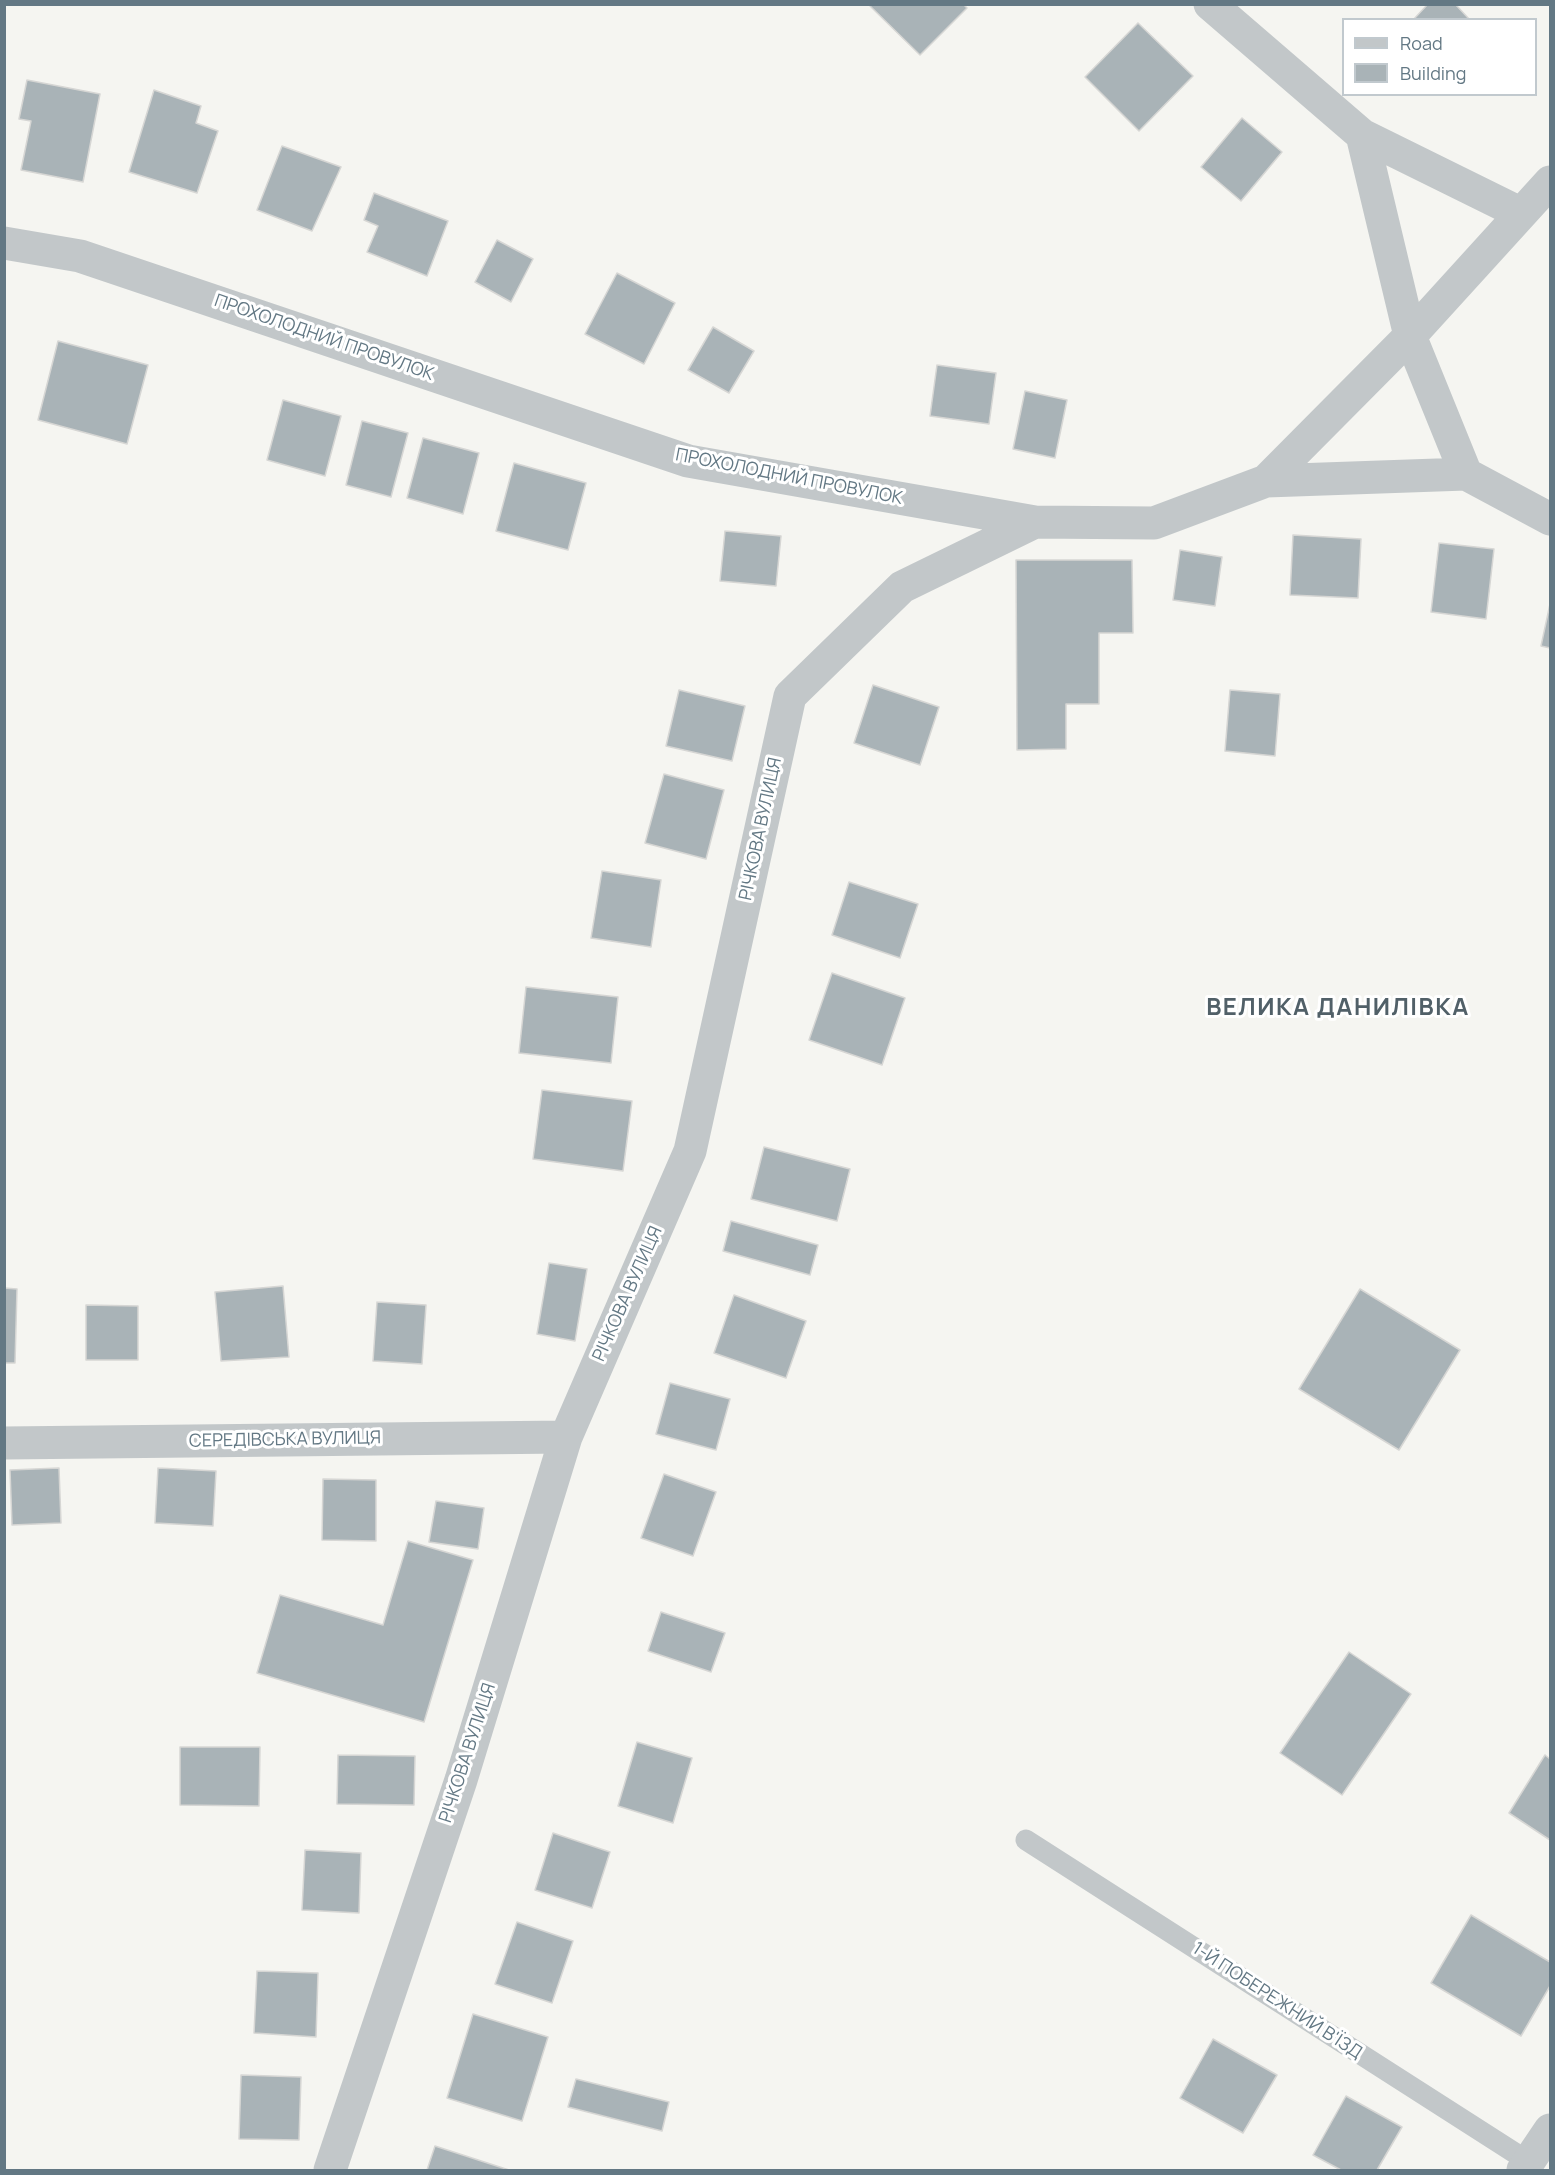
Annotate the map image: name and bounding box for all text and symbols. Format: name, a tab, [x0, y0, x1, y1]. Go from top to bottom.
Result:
legend	[1342, 18, 1537, 96]
text: Road	[1400, 31, 1443, 55]
text: Building	[1400, 61, 1466, 85]
street label: ПРОХОЛОДНИЙ ПРОВУЛОК	[211, 290, 437, 386]
street label: ПРОХОЛОДНИЙ ПРОВУЛОК	[674, 444, 904, 510]
street label: РІЧКОВА ВУЛИЦЯ	[735, 756, 787, 902]
district label: ВЕЛИКА ДАНИЛІВКА	[1206, 994, 1470, 1022]
street label: РІЧКОВА ВУЛИЦЯ	[589, 1223, 667, 1365]
street label: СЕРЕДІВСЬКА ВУЛИЦЯ	[189, 1428, 381, 1452]
street label: РІЧКОВА ВУЛИЦЯ	[435, 1680, 501, 1826]
street label: 1-Й ПОБЕРЕЖНИЙ В'ЇЗД	[1188, 1938, 1366, 2064]

